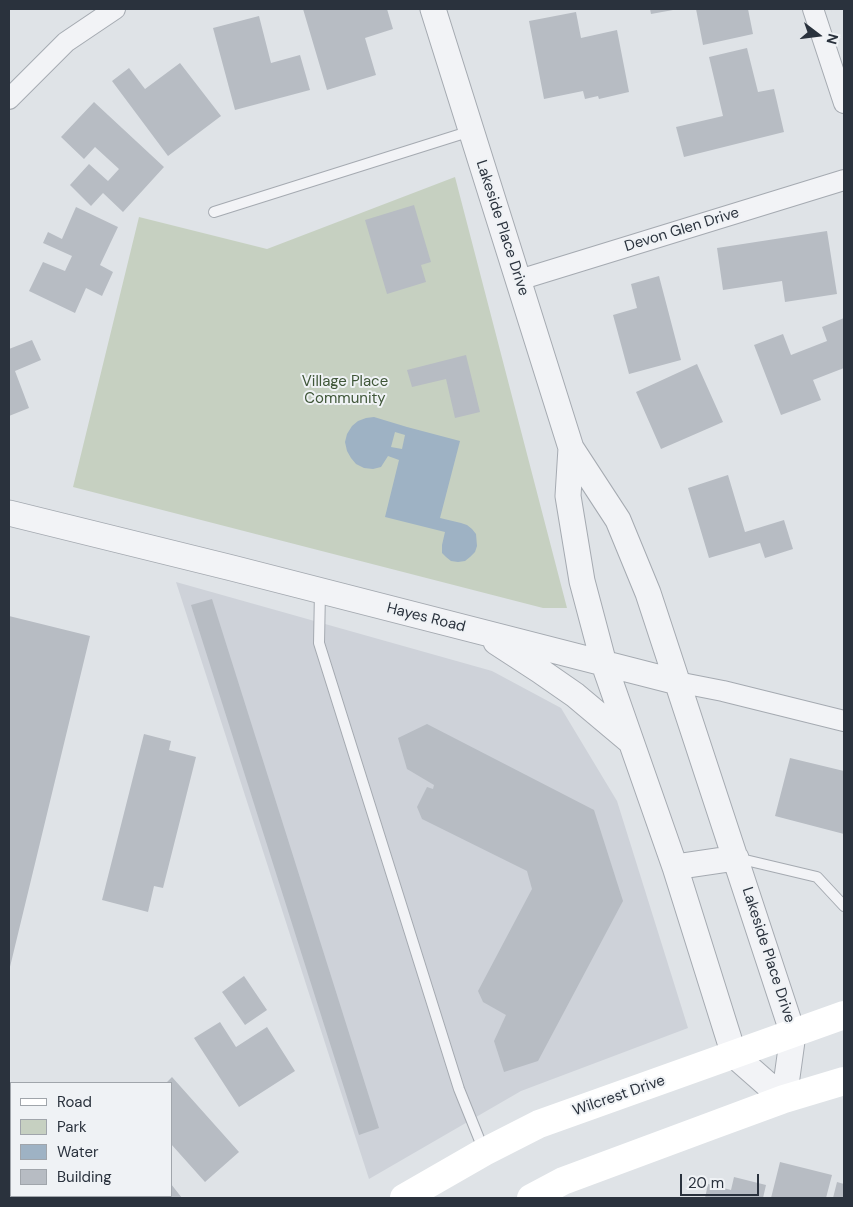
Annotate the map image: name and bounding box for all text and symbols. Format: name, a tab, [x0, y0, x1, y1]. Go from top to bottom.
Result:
north arrow	[793, 10, 843, 60]
text: N	[822, 32, 843, 46]
street label: Lakeside Place Drive	[472, 158, 532, 298]
street label: Devon Glen Drive	[623, 204, 741, 256]
park label: Village Place Community	[302, 373, 388, 408]
street label: Hayes Road	[385, 600, 467, 636]
street label: Lakeside Place Drive	[738, 885, 798, 1025]
street label: Wilcrest Drive	[570, 1072, 668, 1120]
legend	[10, 1082, 172, 1197]
text: Road	[57, 1092, 92, 1112]
text: Park	[57, 1117, 87, 1137]
text: Water	[57, 1142, 98, 1162]
scale bar	[683, 1164, 762, 1196]
text: Building	[57, 1167, 112, 1187]
text: 20 m	[688, 1173, 724, 1193]

